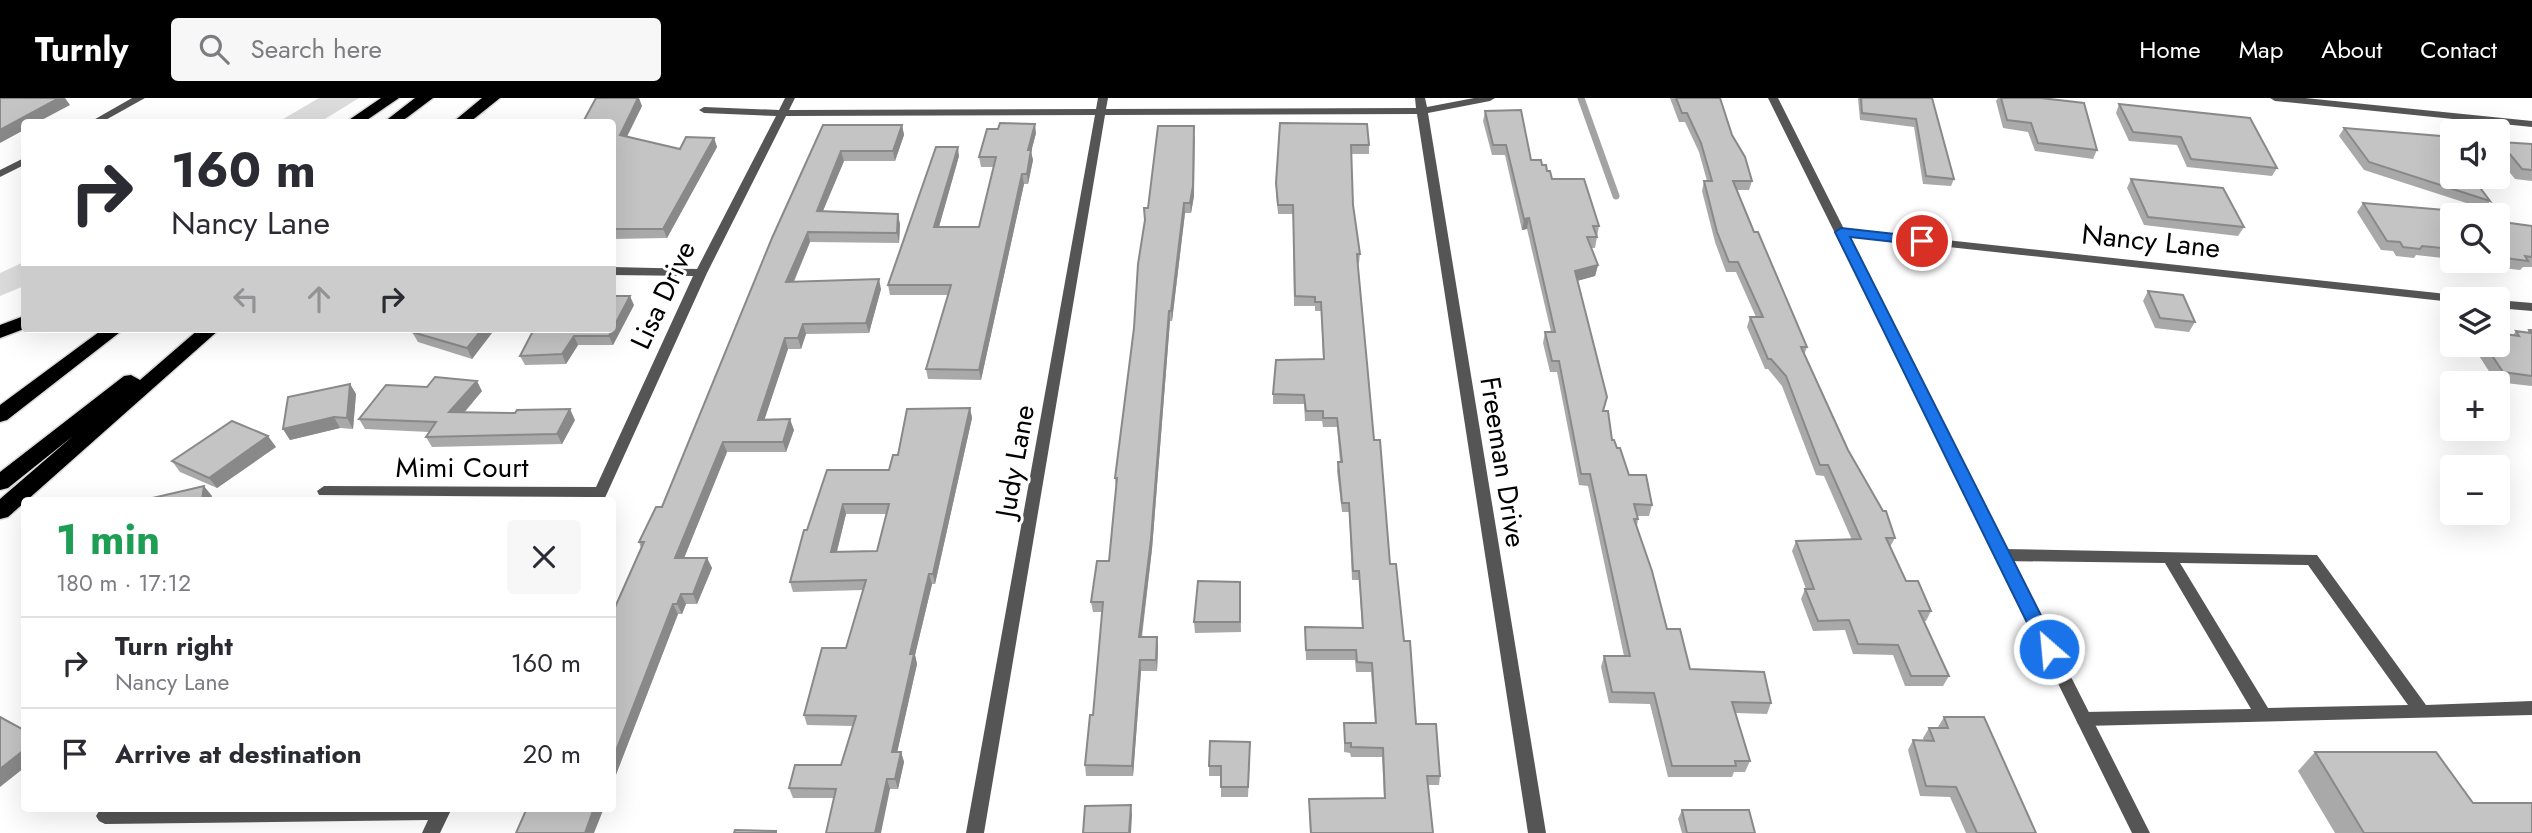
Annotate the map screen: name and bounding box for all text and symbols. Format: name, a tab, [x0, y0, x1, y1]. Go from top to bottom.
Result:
search box	[171, 18, 661, 81]
text: Turnly	[35, 26, 129, 73]
icon: search	[195, 30, 233, 68]
text: Search here	[251, 30, 382, 68]
text: Home	[2139, 32, 2201, 67]
text: Map	[2239, 32, 2283, 67]
text: About	[2321, 32, 2382, 67]
text: Contact	[2420, 32, 2497, 67]
map controls	[2440, 119, 2510, 525]
button: sound	[2440, 119, 2510, 189]
text: 160 m	[171, 135, 316, 205]
icon: right	[56, 147, 147, 238]
text: Nancy Lane	[171, 200, 330, 246]
button: search	[2440, 203, 2510, 273]
pin	[1892, 211, 1952, 271]
street label: Nancy Lane	[2080, 213, 2222, 269]
icon: arrive	[1903, 222, 1941, 260]
street label: Lisa Drive	[620, 234, 706, 356]
icon: left	[227, 280, 265, 318]
icon: ahead	[300, 280, 338, 318]
icon: right	[373, 280, 411, 318]
button: layers	[2440, 287, 2510, 357]
button: +	[2440, 371, 2510, 441]
street label: Freeman Drive	[1469, 374, 1537, 550]
street label: Judy Lane	[984, 402, 1045, 524]
street label: Mimi Court	[396, 447, 529, 488]
button: −	[2440, 455, 2510, 525]
text: 1 min	[56, 509, 160, 570]
button: close	[507, 520, 581, 594]
text: 180 m · 17:12	[56, 566, 191, 600]
position arrow	[2012, 612, 2086, 686]
text: Turn right	[115, 627, 233, 665]
icon: right	[56, 644, 94, 682]
text: 160 m	[511, 644, 581, 682]
text: Nancy Lane	[115, 665, 229, 699]
icon: arrive	[56, 735, 94, 773]
text: Arrive at destination	[115, 735, 362, 773]
text: 20 m	[523, 735, 581, 773]

